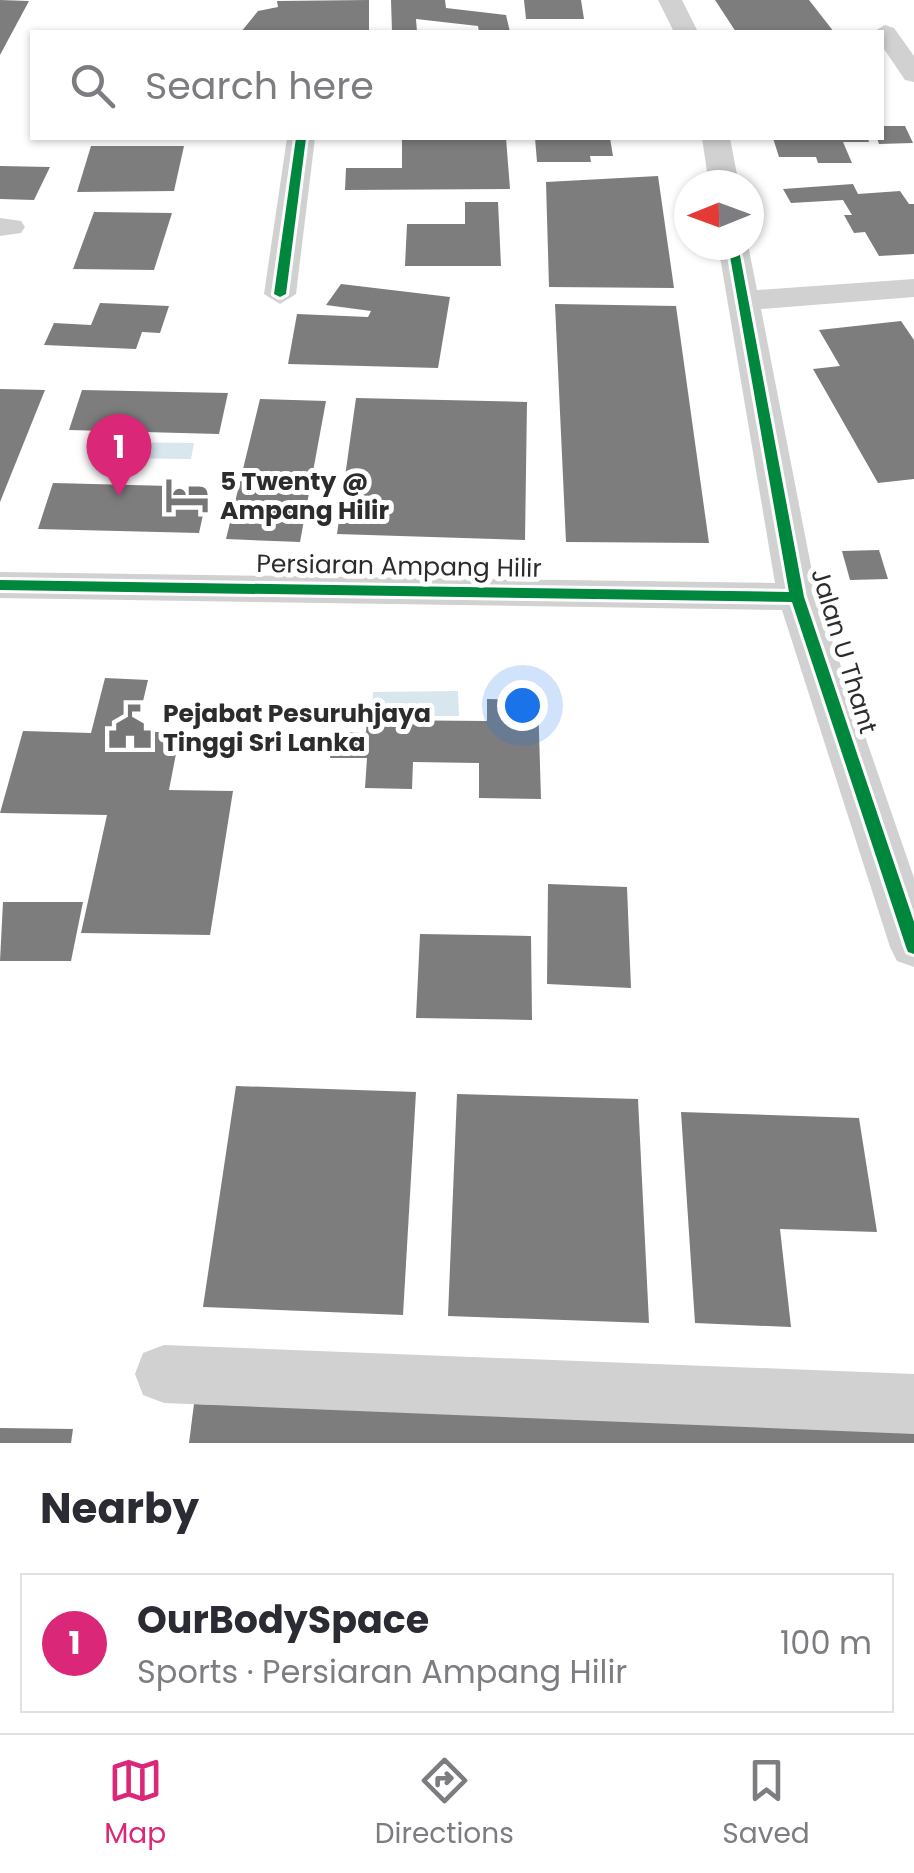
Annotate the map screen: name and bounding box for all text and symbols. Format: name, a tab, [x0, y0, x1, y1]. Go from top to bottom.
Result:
search box	[30, 30, 884, 140]
icon: search	[65, 58, 120, 113]
text: Search here	[145, 59, 374, 112]
north arrow	[674, 170, 764, 260]
pin: 1	[86, 414, 152, 496]
place label: 5 Twenty @ Ampang Hilir	[220, 464, 389, 528]
hotel icon: 5 Twenty @ Ampang Hilir	[163, 471, 211, 519]
street label: Persiaran Ampang Hilir	[256, 546, 542, 586]
street label: Jalan U Thant	[802, 564, 886, 738]
your location	[497, 680, 548, 731]
place label: Pejabat Pesuruhjaya Tinggi Sri Lanka	[163, 696, 431, 760]
public building icon: Pejabat Pesuruhjaya Tinggi Sri Lanka	[106, 703, 154, 751]
text: Nearby	[40, 1479, 199, 1538]
text: OurBodySpace	[137, 1593, 429, 1646]
text: 1	[68, 1620, 81, 1665]
text: 100 m	[780, 1620, 872, 1665]
text: Sports · Persiaran Ampang Hilir	[137, 1649, 627, 1694]
tab: Map	[104, 1753, 166, 1855]
tab: Directions	[375, 1753, 514, 1855]
tab: Saved	[722, 1753, 810, 1855]

